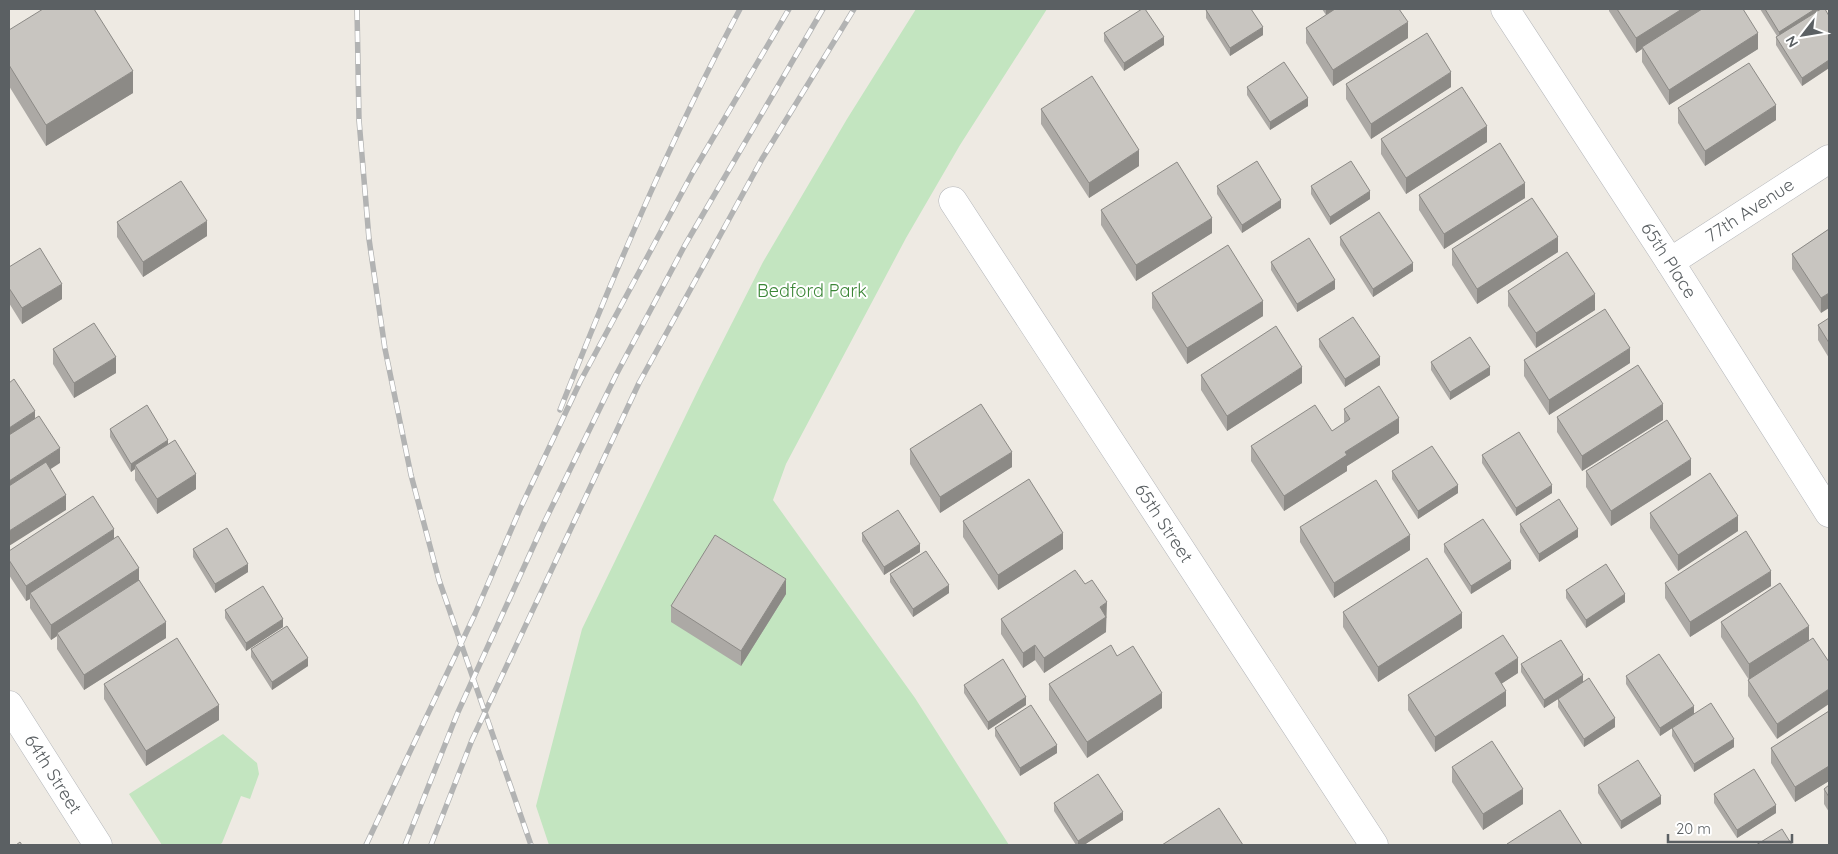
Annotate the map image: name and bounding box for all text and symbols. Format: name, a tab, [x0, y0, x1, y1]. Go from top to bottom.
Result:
north arrow	[1778, 10, 1828, 60]
text: N	[1781, 33, 1802, 51]
street label: 77th Avenue	[1701, 173, 1798, 247]
street label: 65th Place	[1636, 218, 1702, 303]
park label: Bedford Park	[757, 279, 867, 302]
street label: 65th Street	[1130, 479, 1198, 567]
street label: 64th Street	[20, 730, 87, 818]
scale bar	[1668, 812, 1792, 844]
text: 20 m	[1676, 819, 1711, 838]

